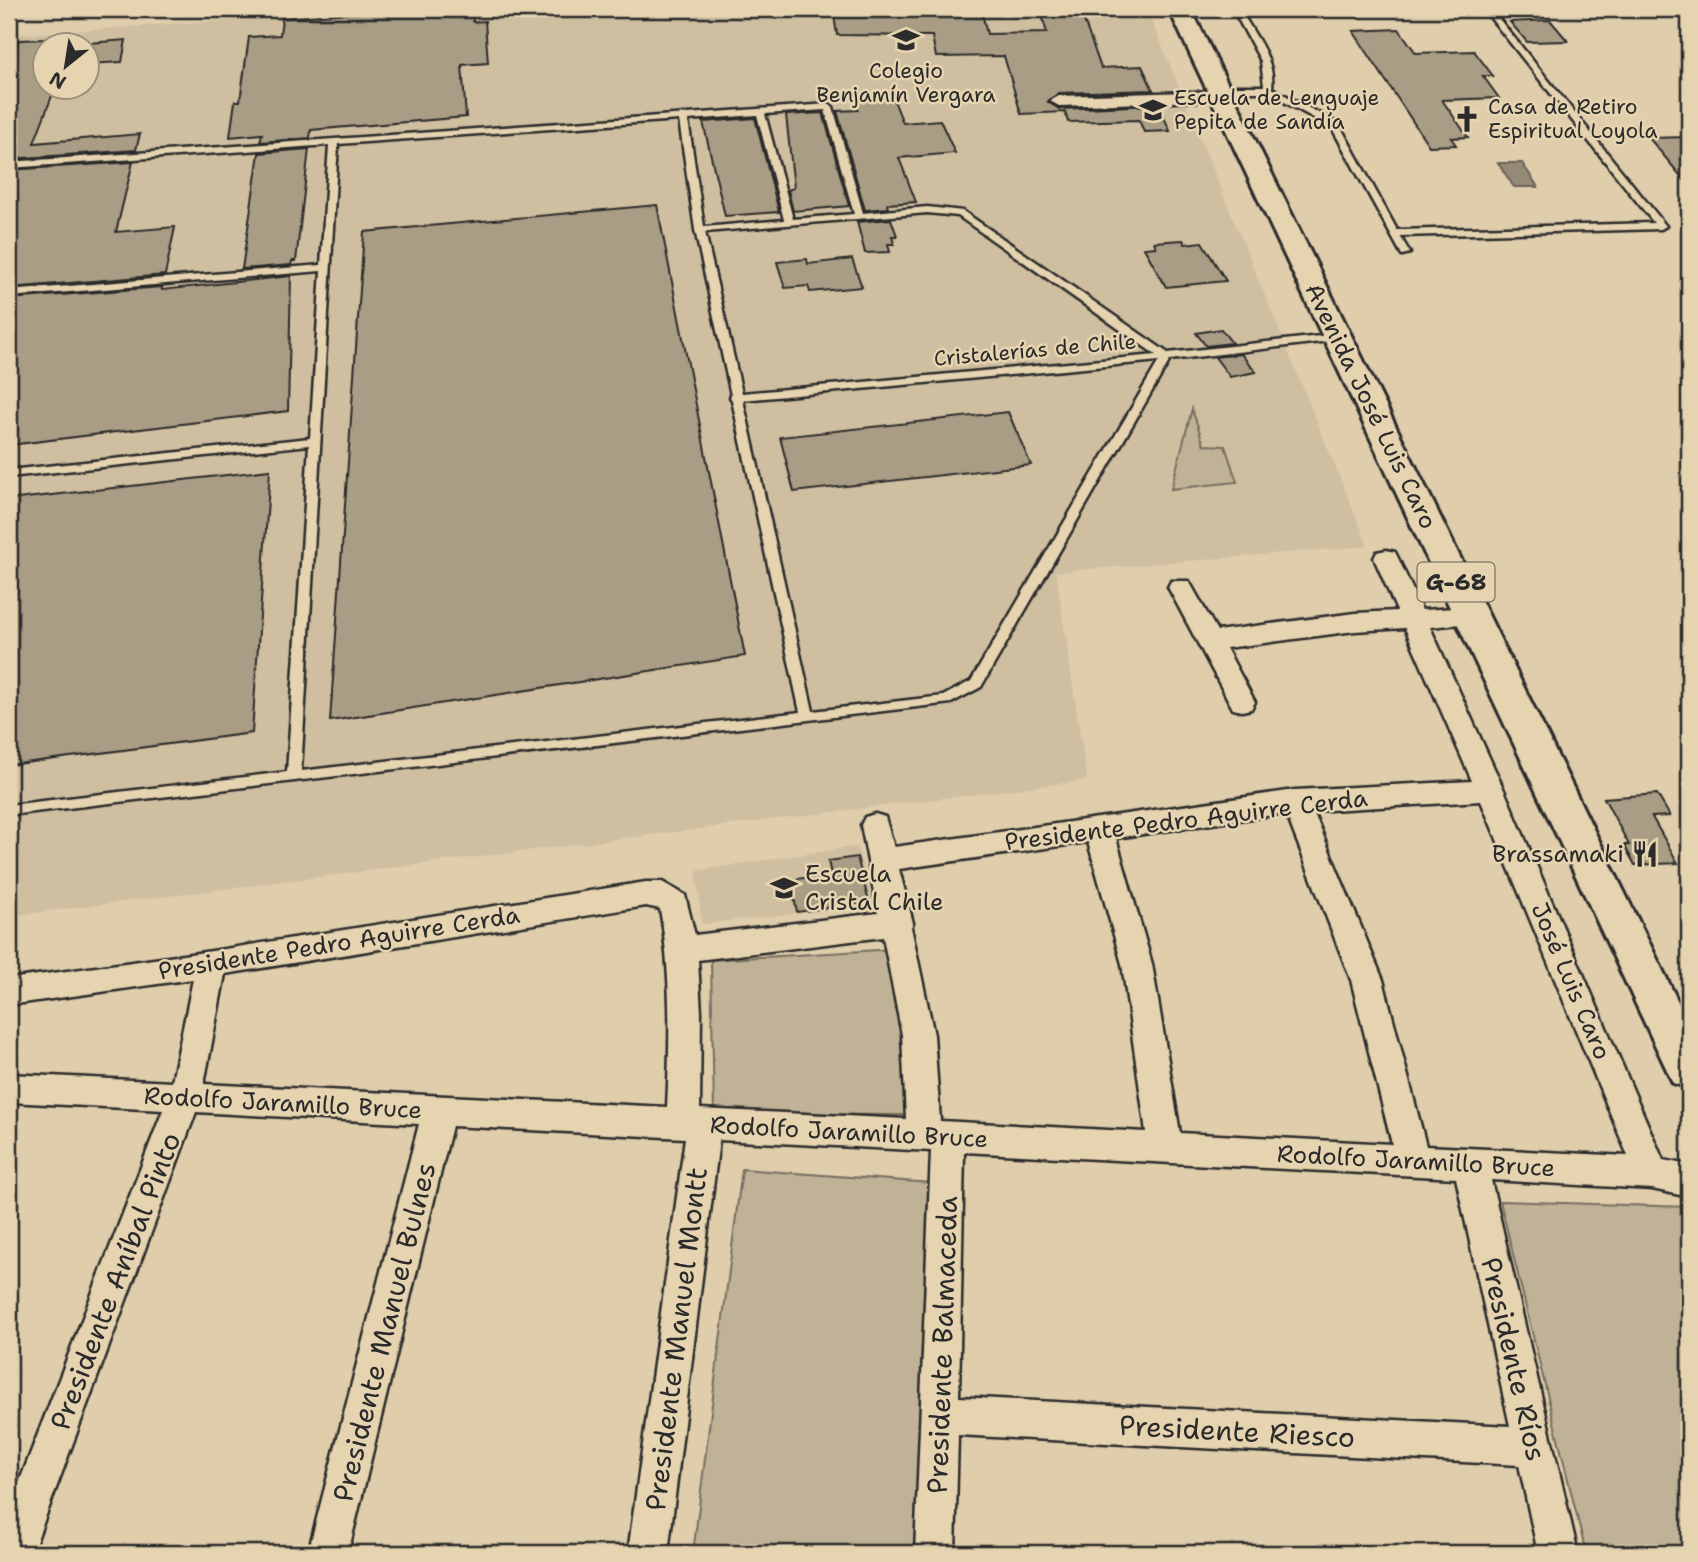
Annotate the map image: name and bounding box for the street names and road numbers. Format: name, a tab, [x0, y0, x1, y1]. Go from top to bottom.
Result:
street label: Avenida José Luis Caro	[1297, 278, 1445, 534]
street label: Cristalerías de Chile	[933, 327, 1137, 373]
road number: G-68	[1418, 562, 1494, 602]
street label: Presidente Pedro Aguirre Cerda	[1003, 782, 1369, 858]
street label: José Luis Caro	[1524, 898, 1618, 1064]
street label: Presidente Pedro Aguirre Cerda	[156, 899, 522, 987]
street label: Rodolfo Jaramillo Bruce	[143, 1080, 423, 1126]
street label: Rodolfo Jaramillo Bruce	[709, 1109, 989, 1155]
street label: Presidente Aníbal Pinto	[41, 1127, 189, 1435]
street label: Rodolfo Jaramillo Bruce	[1276, 1138, 1556, 1184]
street label: Presidente Manuel Bulnes	[323, 1158, 445, 1506]
street label: Presidente Manuel Montt	[636, 1165, 716, 1513]
street label: Presidente Balmaceda	[918, 1195, 966, 1495]
street label: Presidente Ríos	[1472, 1254, 1556, 1464]
street label: Presidente Riesco	[1118, 1406, 1356, 1456]

